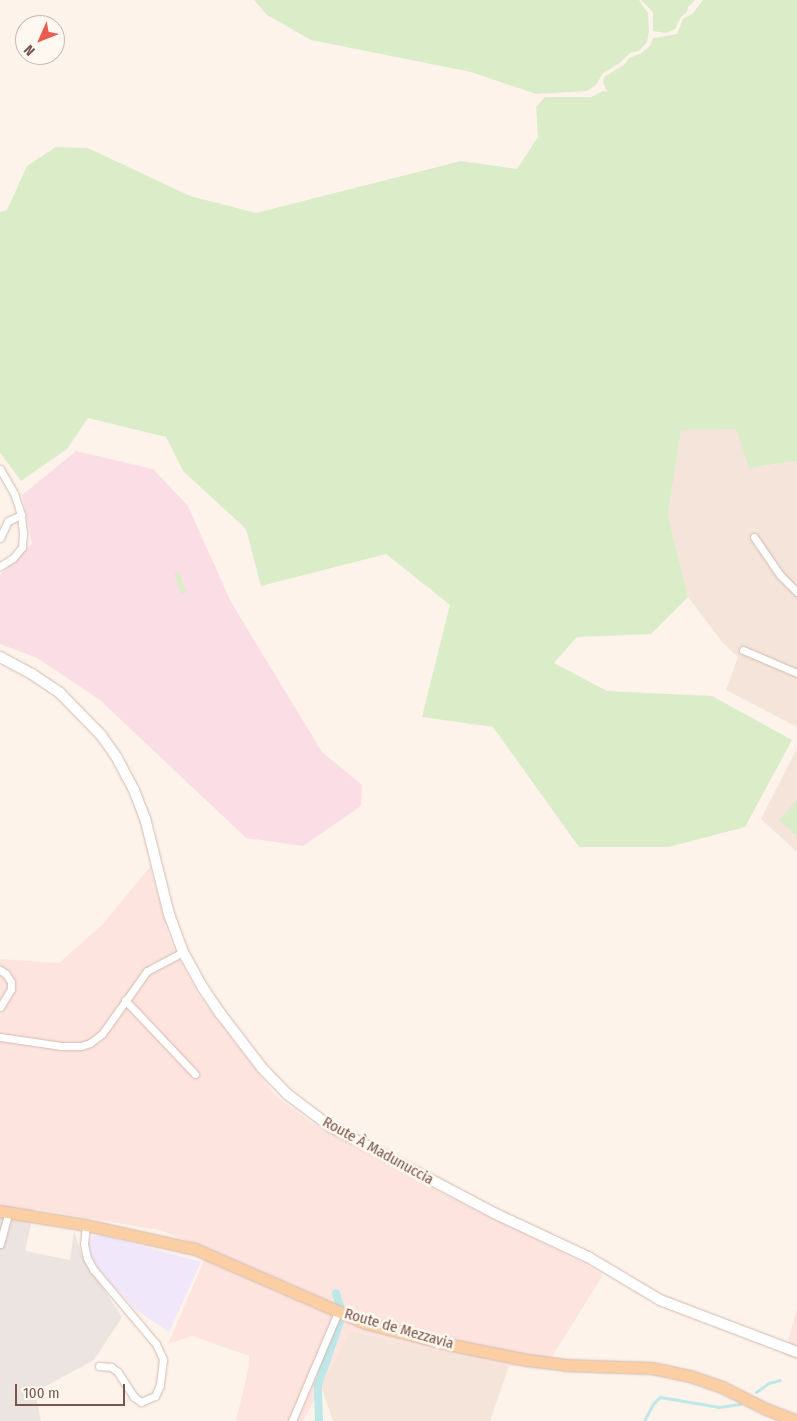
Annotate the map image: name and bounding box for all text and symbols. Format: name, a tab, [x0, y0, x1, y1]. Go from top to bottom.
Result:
north arrow	[15, 15, 65, 65]
text: N	[21, 41, 39, 59]
street label: Route À Madunuccia	[319, 1113, 437, 1189]
street label: Route de Mezzavia	[342, 1305, 456, 1353]
scale bar	[18, 1374, 128, 1406]
text: 100 m	[23, 1384, 60, 1402]

